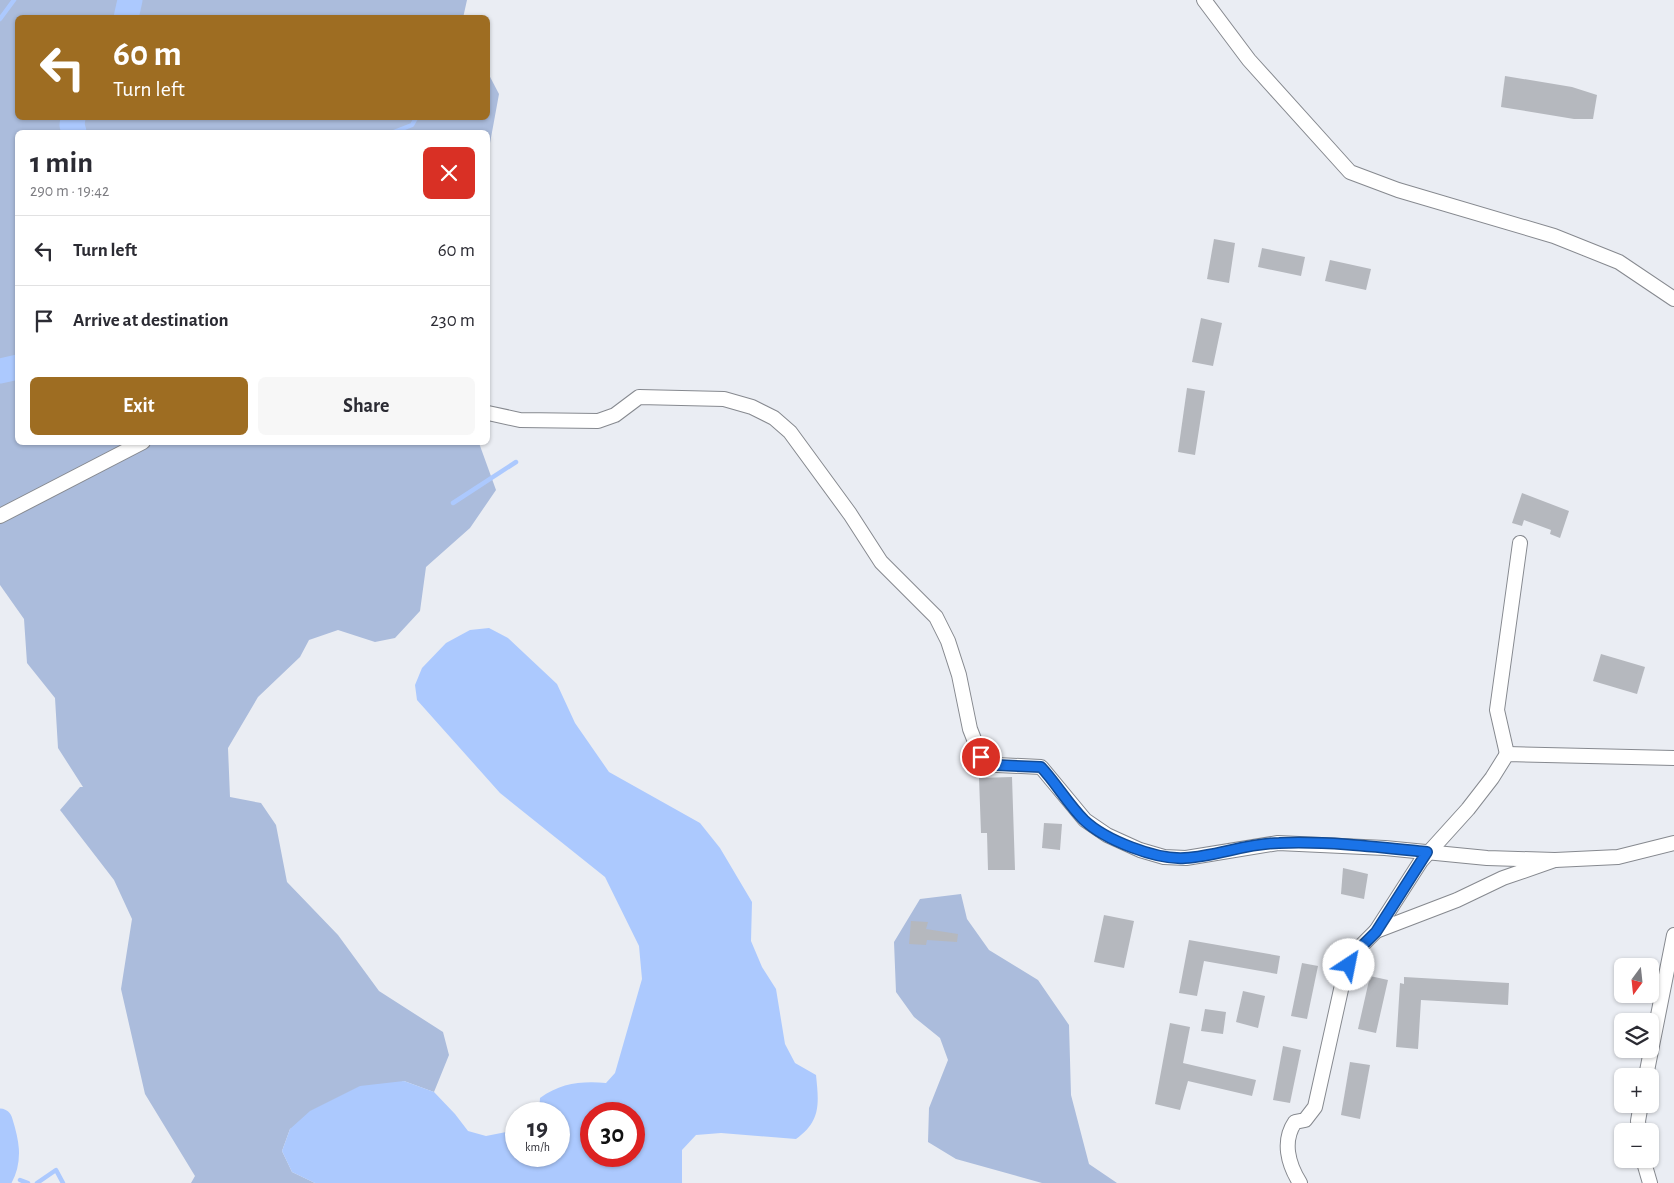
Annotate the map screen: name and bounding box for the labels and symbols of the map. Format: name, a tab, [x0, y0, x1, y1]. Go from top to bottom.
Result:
pin	[960, 736, 1002, 778]
position arrow	[1322, 938, 1374, 990]
north arrow	[1614, 958, 1659, 1002]
speed limit sign: 30	[580, 1102, 645, 1167]

